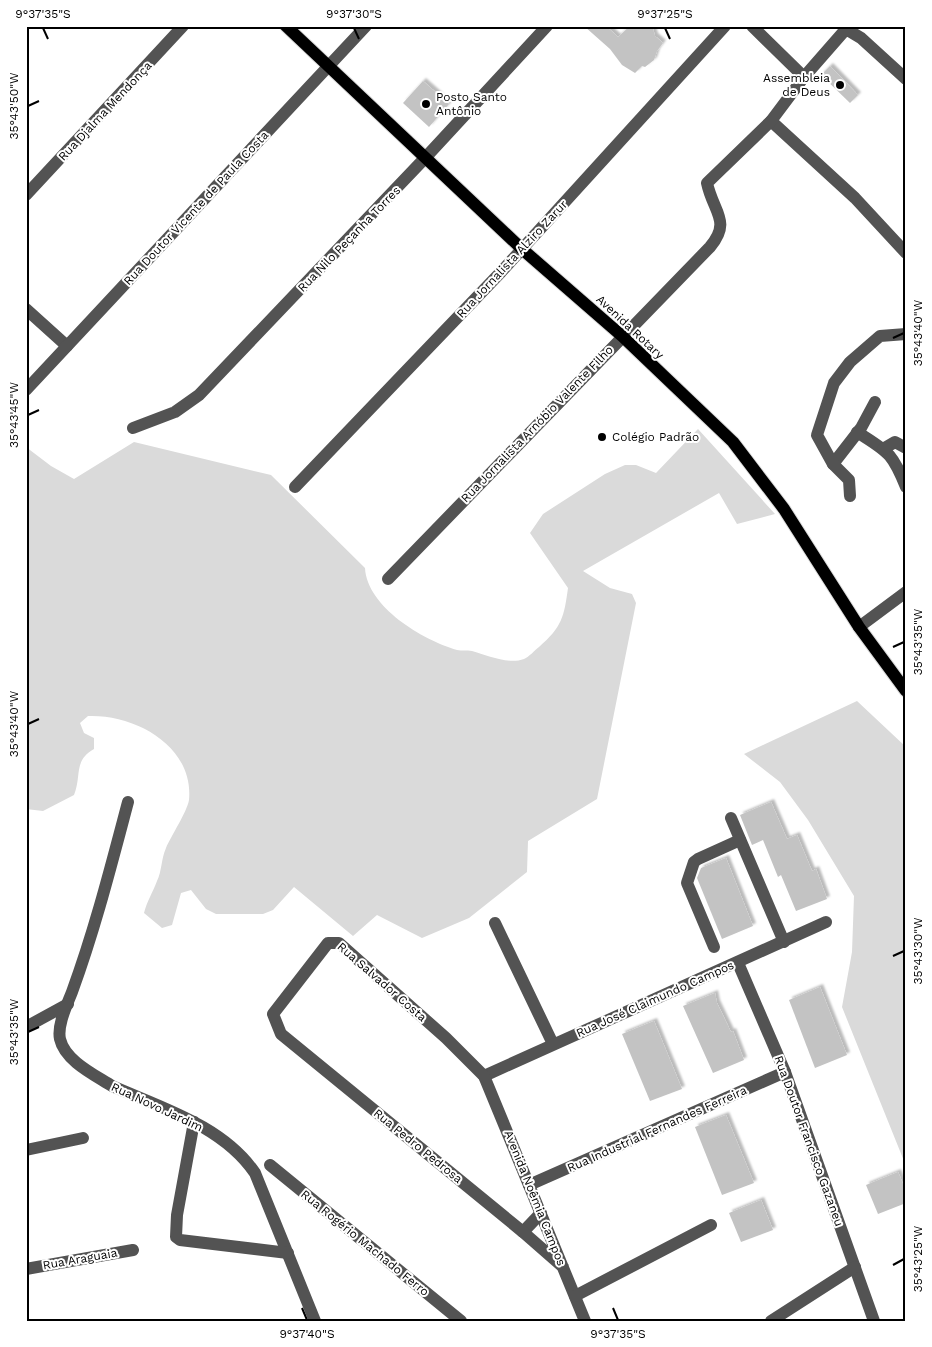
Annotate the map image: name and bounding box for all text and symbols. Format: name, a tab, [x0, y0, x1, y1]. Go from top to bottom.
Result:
text: 9°37'35"S	[15, 7, 71, 21]
text: 9°37'30"S	[326, 7, 382, 21]
text: 9°37'25"S	[637, 7, 693, 21]
street label: Rua Djalma Mendonça	[55, 58, 155, 163]
place label: Assembleia de Deus	[763, 71, 830, 99]
text: 35°43'50"W	[7, 72, 21, 140]
marker: Assembleia de Deus	[834, 79, 846, 91]
place label: Posto Santo Antônio	[436, 90, 507, 118]
marker: Posto Santo Antônio	[420, 98, 432, 110]
street label: Rua Doutor Vicente de Paula Costa	[121, 128, 271, 288]
street label: Rua Nilo Peçanha Torres	[295, 183, 403, 295]
street label: Rua Jornalista Alziro Zarur	[454, 197, 570, 321]
street label: Avenida Rotary	[593, 292, 667, 362]
text: 35°43'40"W	[911, 299, 925, 366]
street label: Rua Jornalista Arnóbio Valente Filho	[458, 343, 616, 505]
text: 35°43'45"W	[7, 382, 21, 448]
place label: Colégio Padrão	[612, 430, 699, 444]
marker: Colégio Padrão	[596, 431, 608, 443]
text: 35°43'35"W	[911, 608, 925, 675]
text: 35°43'40"W	[7, 690, 21, 757]
text: 35°43'30"W	[911, 917, 925, 985]
street label: Rua Salvador Costa	[335, 939, 430, 1025]
street label: Rua José Claimundo Campos	[574, 958, 736, 1040]
text: 35°43'35"W	[7, 998, 21, 1065]
street label: Rua Doutor Francisco Gazaneu	[772, 1054, 846, 1228]
street label: Rua Novo Jardim	[109, 1080, 205, 1134]
street label: Rua Industrial Fernandes Ferreira	[565, 1083, 749, 1175]
street label: Rua Pedro Pedrosa	[371, 1106, 465, 1186]
street label: Avenida Noêmia Campos	[501, 1128, 569, 1268]
street label: Rua Rogério Machado Ferro	[298, 1187, 432, 1299]
text: 35°43'25"W	[911, 1225, 925, 1292]
street label: Rua Araguaia	[42, 1246, 119, 1272]
text: 9°37'40"S	[279, 1327, 335, 1341]
text: 9°37'35"S	[590, 1327, 646, 1341]

